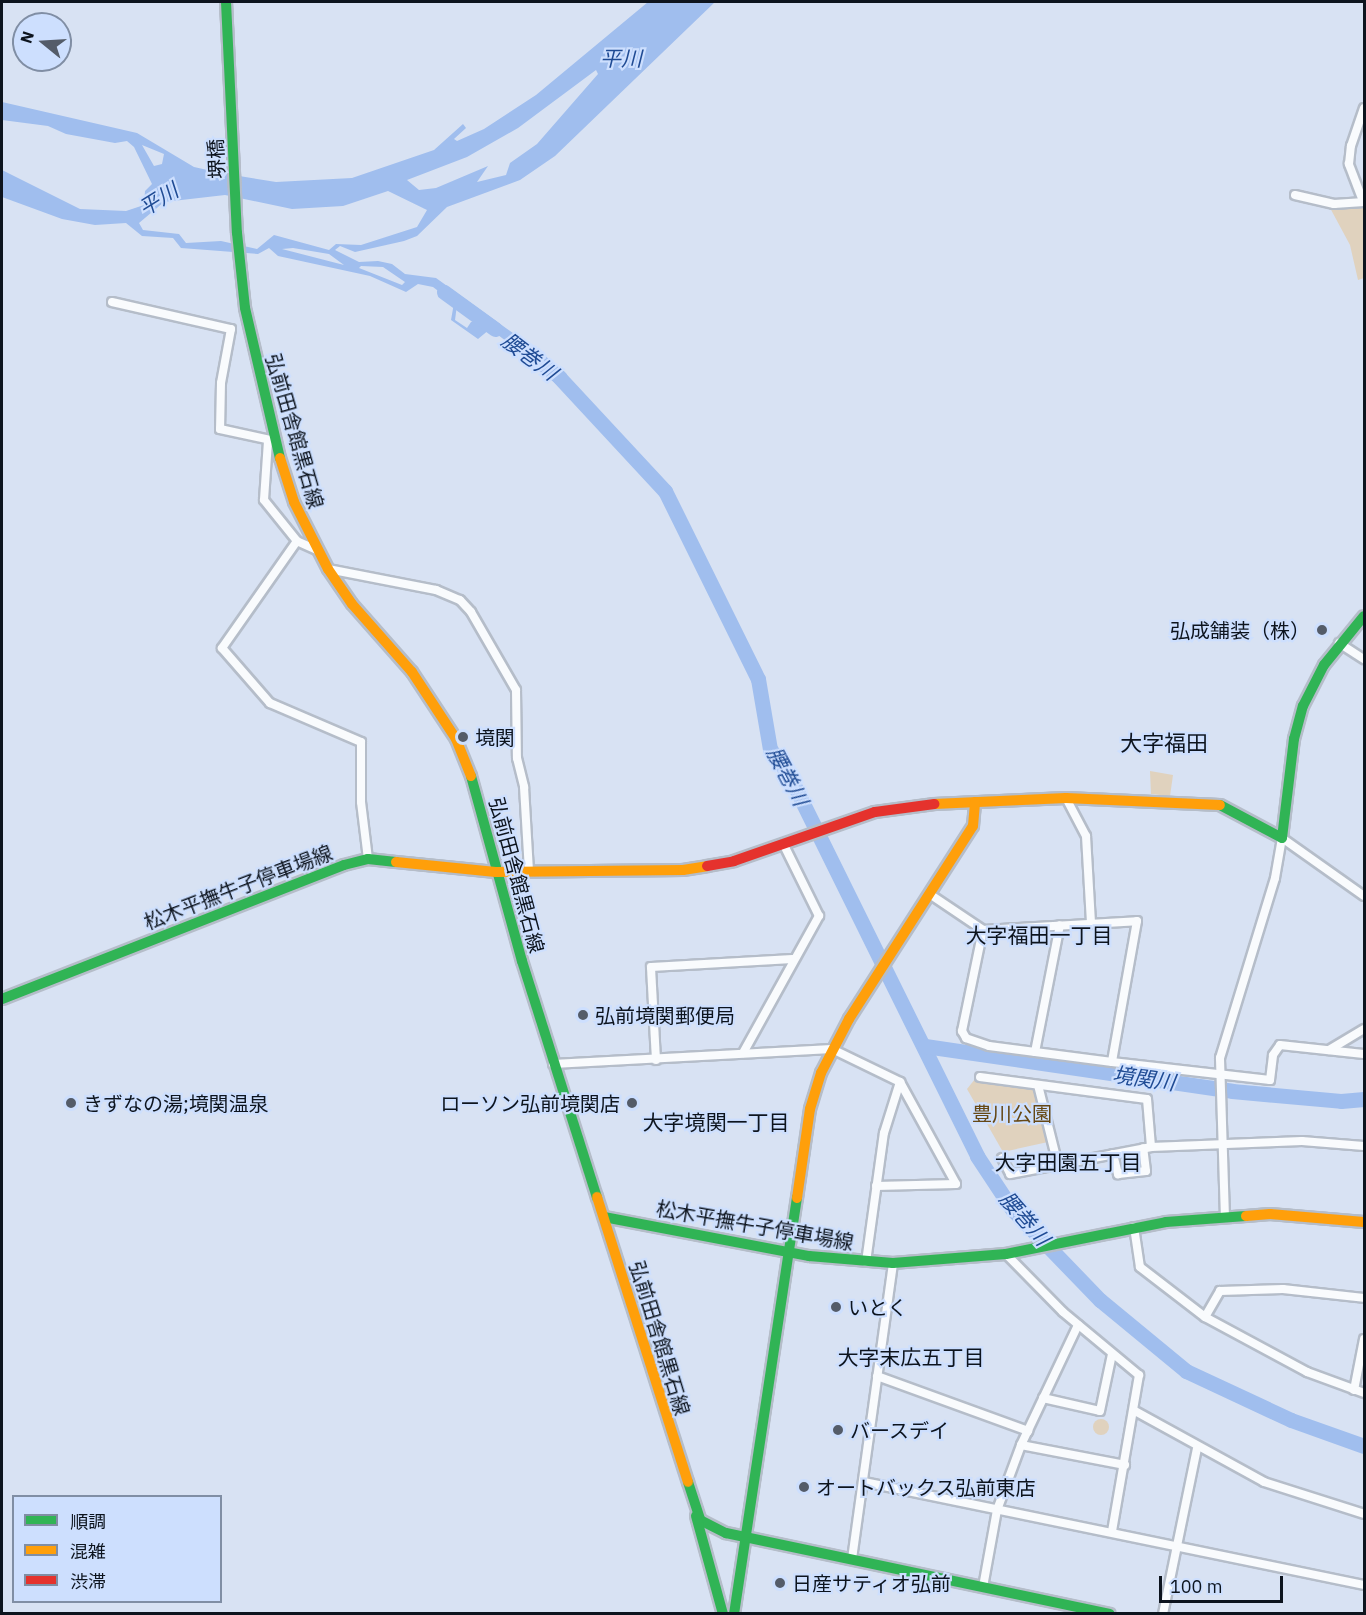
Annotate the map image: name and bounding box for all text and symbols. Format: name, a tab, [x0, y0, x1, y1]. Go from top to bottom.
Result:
north arrow	[12, 12, 72, 72]
text: N	[15, 28, 38, 46]
water label: 平川	[600, 45, 642, 71]
street label: 堺橋	[203, 138, 229, 180]
water label: 平川	[134, 177, 182, 221]
water label: 腰巻川	[497, 327, 563, 385]
street label: 弘前田舎館黒石線	[261, 351, 329, 511]
place label: 弘成舗装（株）	[1170, 618, 1310, 642]
marker: 弘成舗装（株）	[1315, 623, 1329, 637]
place label: 境関	[475, 725, 515, 749]
marker: 境関	[456, 730, 470, 744]
district label: 大字福田	[1120, 730, 1208, 756]
water label: 腰巻川	[762, 742, 814, 810]
street label: 弘前田舎館黒石線	[485, 795, 549, 955]
street label: 松木平撫牛子停車場線	[140, 840, 336, 934]
district label: 大字福田一丁目	[966, 922, 1112, 948]
place label: 弘前境関郵便局	[595, 1003, 735, 1027]
marker: 弘前境関郵便局	[576, 1008, 590, 1022]
water label: 境関川	[1111, 1061, 1177, 1095]
place label: きずなの湯;境関温泉	[83, 1091, 269, 1115]
place label: ローソン弘前境関店	[440, 1091, 620, 1115]
marker: きずなの湯;境関温泉	[64, 1096, 78, 1110]
marker: ローソン弘前境関店	[625, 1096, 639, 1110]
park label: 豊川公園	[972, 1101, 1052, 1125]
district label: 大字境関一丁目	[643, 1109, 789, 1135]
district label: 大字田園五丁目	[995, 1149, 1141, 1175]
water label: 腰巻川	[995, 1186, 1055, 1250]
street label: 松木平撫牛子停車場線	[654, 1196, 856, 1254]
street label: 弘前田舎館黒石線	[625, 1258, 695, 1418]
place label: いとく	[848, 1295, 908, 1319]
marker: いとく	[829, 1300, 843, 1314]
district label: 大字末広五丁目	[838, 1344, 984, 1370]
place label: バースデイ	[850, 1418, 950, 1442]
marker: バースデイ	[831, 1423, 845, 1437]
place label: オートバックス弘前東店	[816, 1475, 1036, 1499]
marker: オートバックス弘前東店	[797, 1480, 811, 1494]
legend	[12, 1495, 222, 1603]
text: 順調	[70, 1510, 106, 1533]
text: 混雑	[70, 1540, 106, 1563]
scale bar	[1162, 1564, 1286, 1602]
text: 渋滞	[70, 1570, 106, 1593]
place label: 日産サティオ弘前	[792, 1571, 952, 1595]
text: 100 m	[1170, 1575, 1222, 1598]
marker: 日産サティオ弘前	[773, 1576, 787, 1590]

